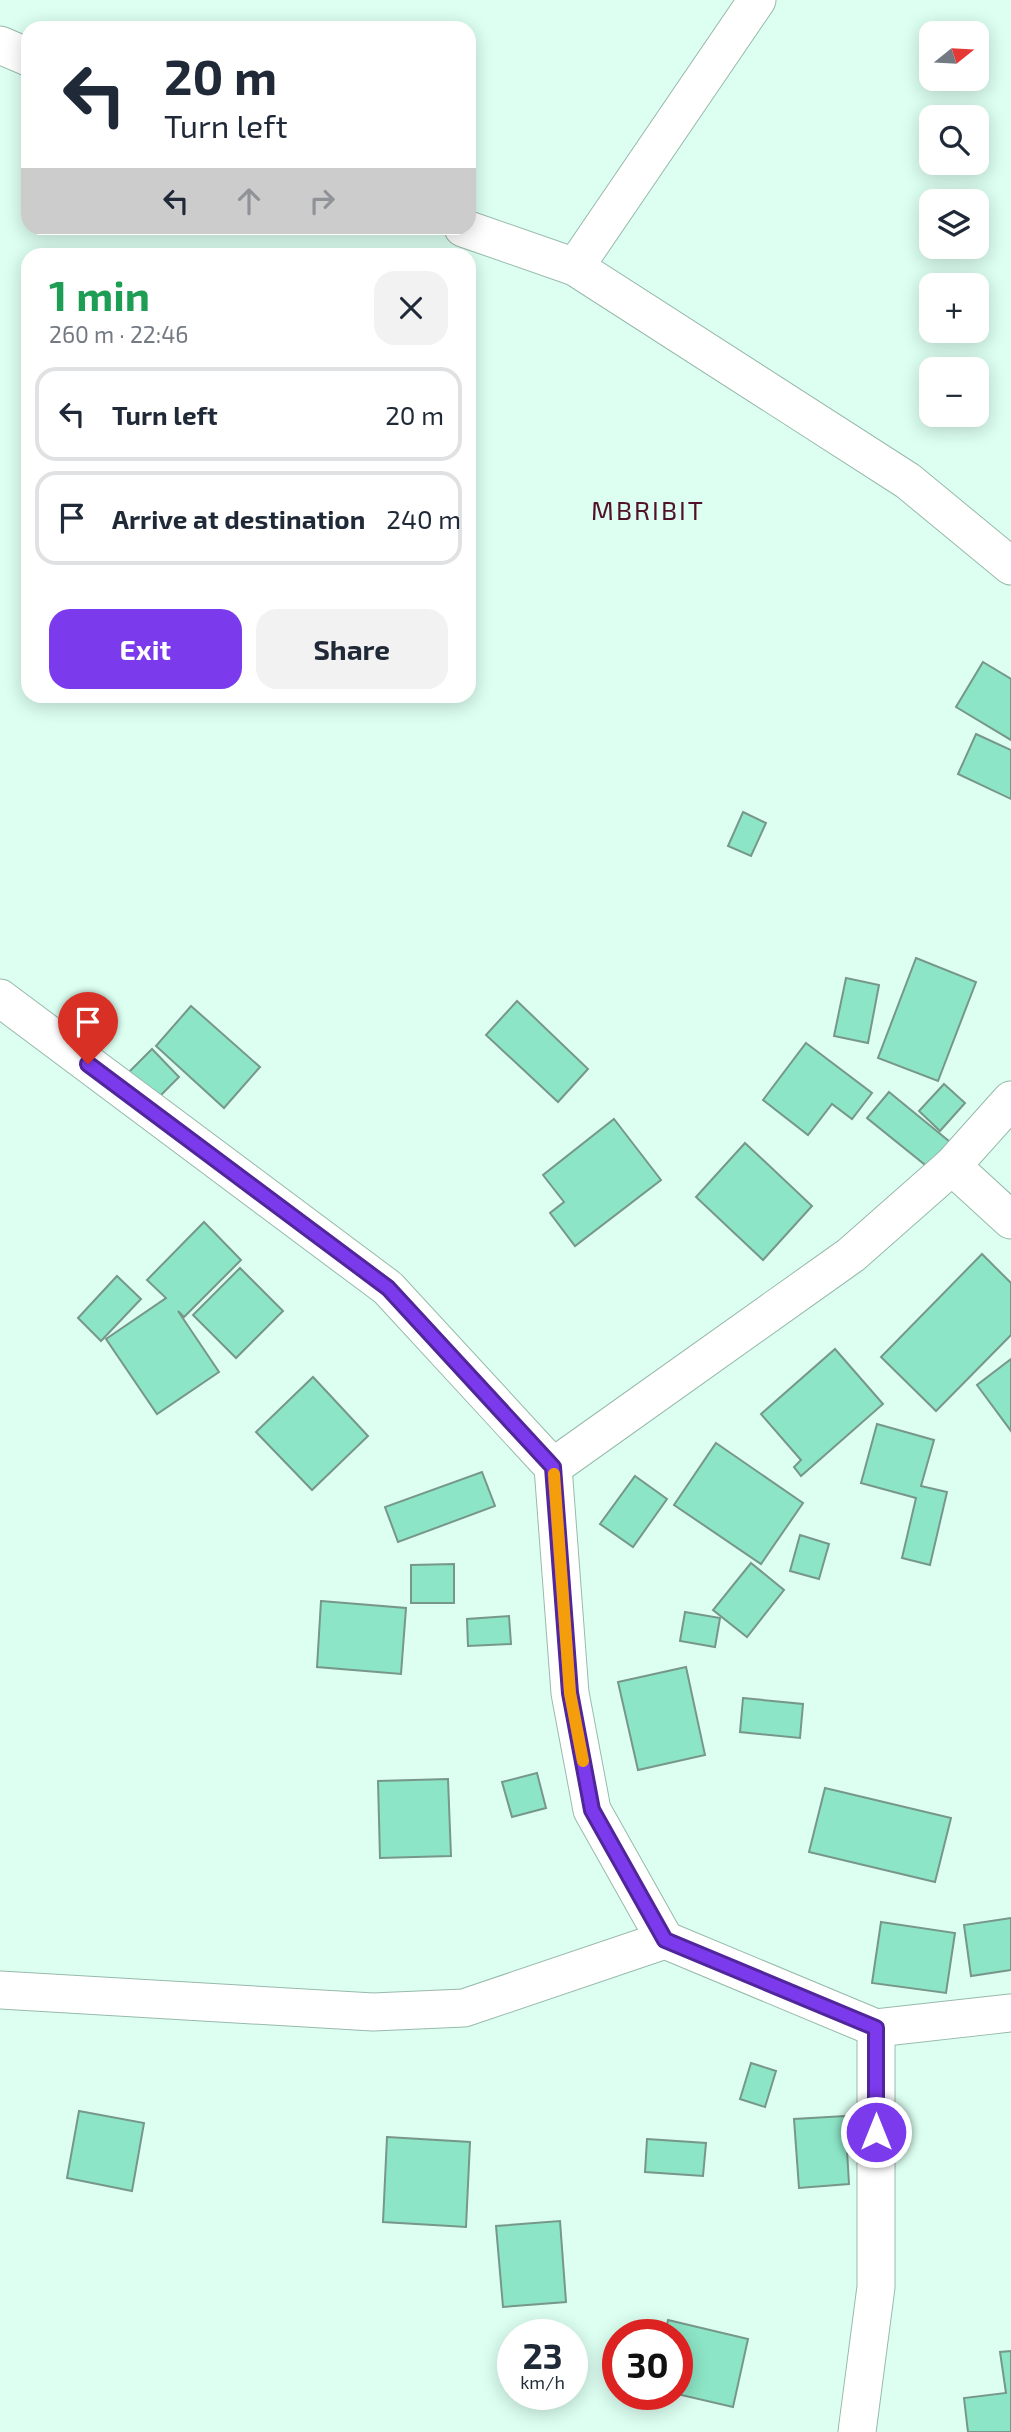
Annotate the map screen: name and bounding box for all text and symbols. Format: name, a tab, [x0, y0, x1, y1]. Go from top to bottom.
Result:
north arrow	[919, 21, 989, 91]
map controls	[919, 21, 989, 427]
text: 20 m	[164, 46, 277, 105]
icon: left	[49, 49, 140, 140]
button: search	[919, 105, 989, 175]
text: Turn left	[164, 106, 288, 144]
icon: left	[157, 182, 195, 220]
icon: ahead	[230, 182, 268, 220]
icon: right	[303, 182, 341, 220]
button: layers	[919, 189, 989, 259]
text: 1 min	[49, 269, 150, 319]
button: close	[374, 271, 448, 345]
button: +	[919, 273, 989, 343]
text: 260 m · 22:46	[49, 320, 189, 348]
button: −	[919, 357, 989, 427]
icon: left	[53, 395, 91, 433]
text: Turn left	[112, 399, 218, 430]
text: 20 m	[385, 399, 444, 430]
district label: MBRIBIT	[591, 494, 705, 525]
icon: arrive	[53, 499, 91, 537]
text: Arrive at destination	[112, 503, 365, 534]
text: 240 m	[386, 503, 461, 534]
button: Exit	[49, 609, 242, 689]
button: Share	[256, 609, 448, 689]
pin	[58, 992, 118, 1064]
icon: arrive	[69, 1003, 107, 1041]
position arrow	[839, 2095, 913, 2169]
speed limit sign: 30	[602, 2319, 693, 2410]
text: 23	[522, 2334, 563, 2376]
text: km/h	[520, 2371, 565, 2393]

